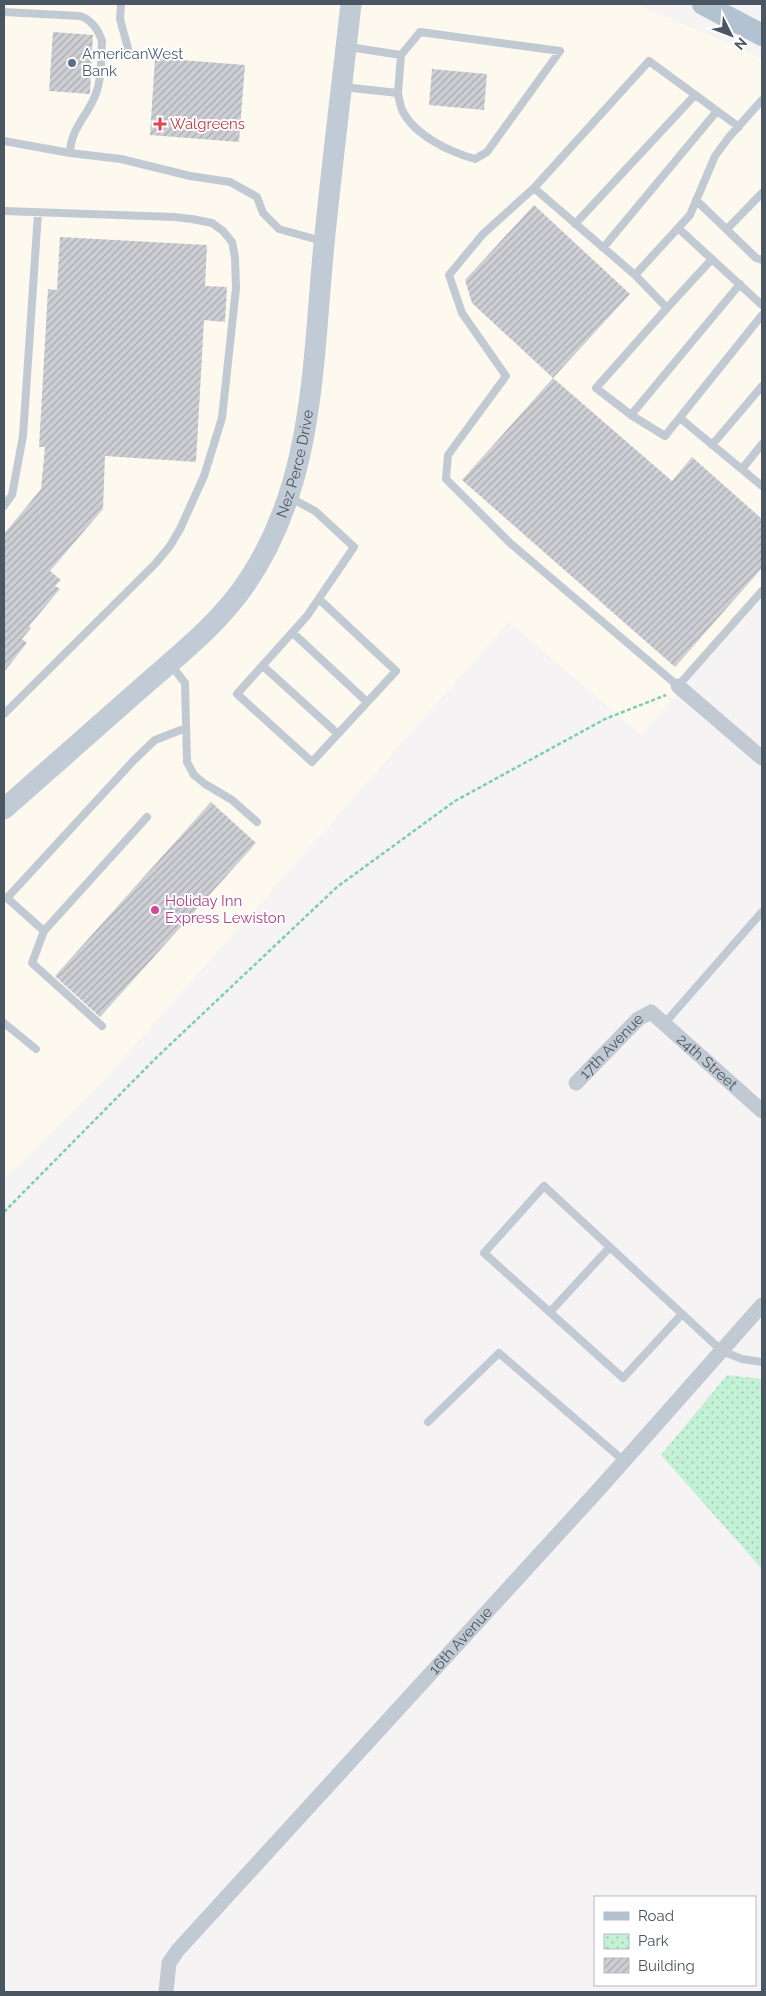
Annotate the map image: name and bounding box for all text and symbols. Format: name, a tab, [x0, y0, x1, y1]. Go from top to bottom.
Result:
north arrow	[706, 10, 756, 60]
text: N	[731, 34, 750, 53]
place label: AmericanWest Bank	[82, 45, 183, 80]
marker: AmericanWest Bank	[66, 57, 78, 69]
place label: Walgreens	[170, 115, 245, 133]
marker: Walgreens	[154, 118, 166, 130]
street label: Nez Perce Drive	[273, 408, 317, 520]
place label: Holiday Inn Express Lewiston	[165, 892, 286, 927]
marker: Holiday Inn Express Lewiston	[149, 904, 161, 916]
street label: 17th Avenue	[576, 1010, 647, 1083]
street label: 24th Street	[673, 1030, 741, 1094]
street label: 16th Avenue	[425, 1603, 496, 1678]
legend	[594, 1896, 756, 1986]
text: Road	[638, 1907, 674, 1925]
text: Park	[638, 1932, 669, 1950]
text: Building	[638, 1957, 695, 1975]

